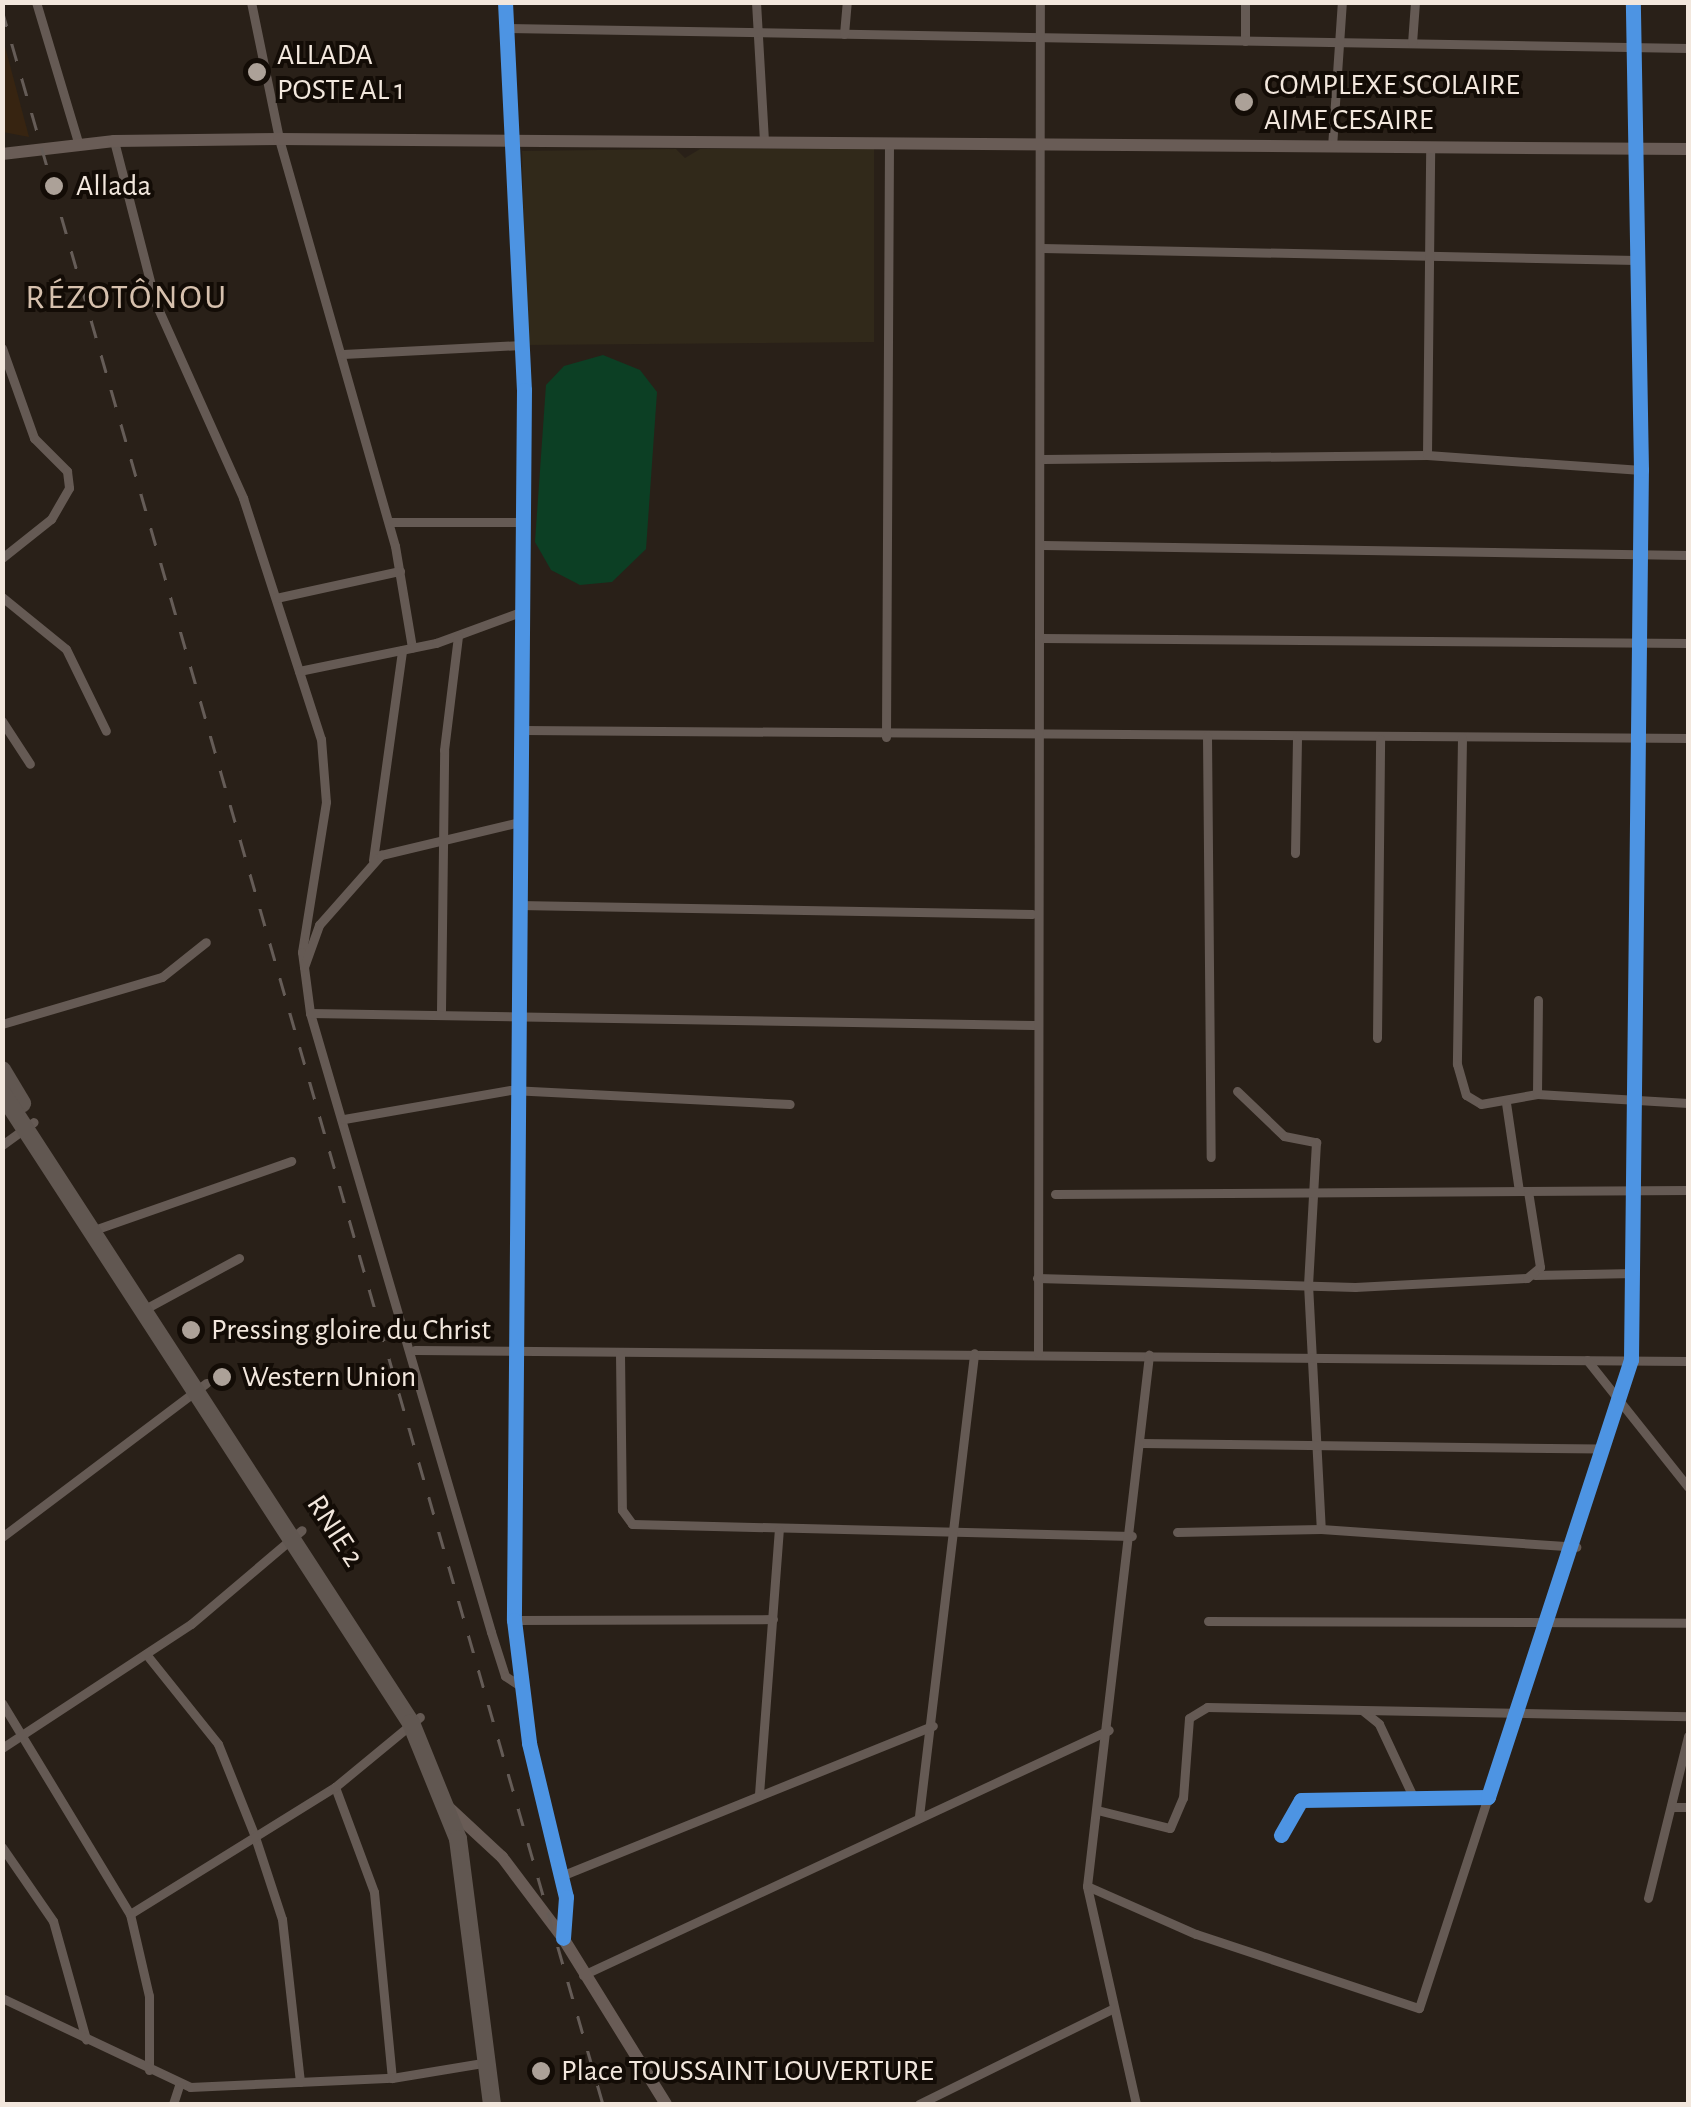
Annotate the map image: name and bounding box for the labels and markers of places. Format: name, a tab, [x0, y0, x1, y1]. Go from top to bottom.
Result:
place label: ALLADA POSTE AL 1	[277, 37, 405, 108]
marker: ALLADA POSTE AL 1	[246, 61, 268, 83]
place label: COMPLEXE SCOLAIRE AIME CESAIRE	[1264, 67, 1520, 138]
marker: COMPLEXE SCOLAIRE AIME CESAIRE	[1233, 91, 1255, 113]
place label: Allada	[76, 168, 151, 204]
marker: Allada	[41, 173, 67, 199]
place label: Pressing gloire du Christ	[211, 1312, 491, 1348]
marker: Pressing gloire du Christ	[180, 1319, 202, 1341]
place label: Western Union	[242, 1359, 416, 1395]
marker: Western Union	[211, 1366, 233, 1388]
place label: Place TOUSSAINT LOUVERTURE	[561, 2053, 934, 2089]
marker: Place TOUSSAINT LOUVERTURE	[530, 2060, 552, 2082]

